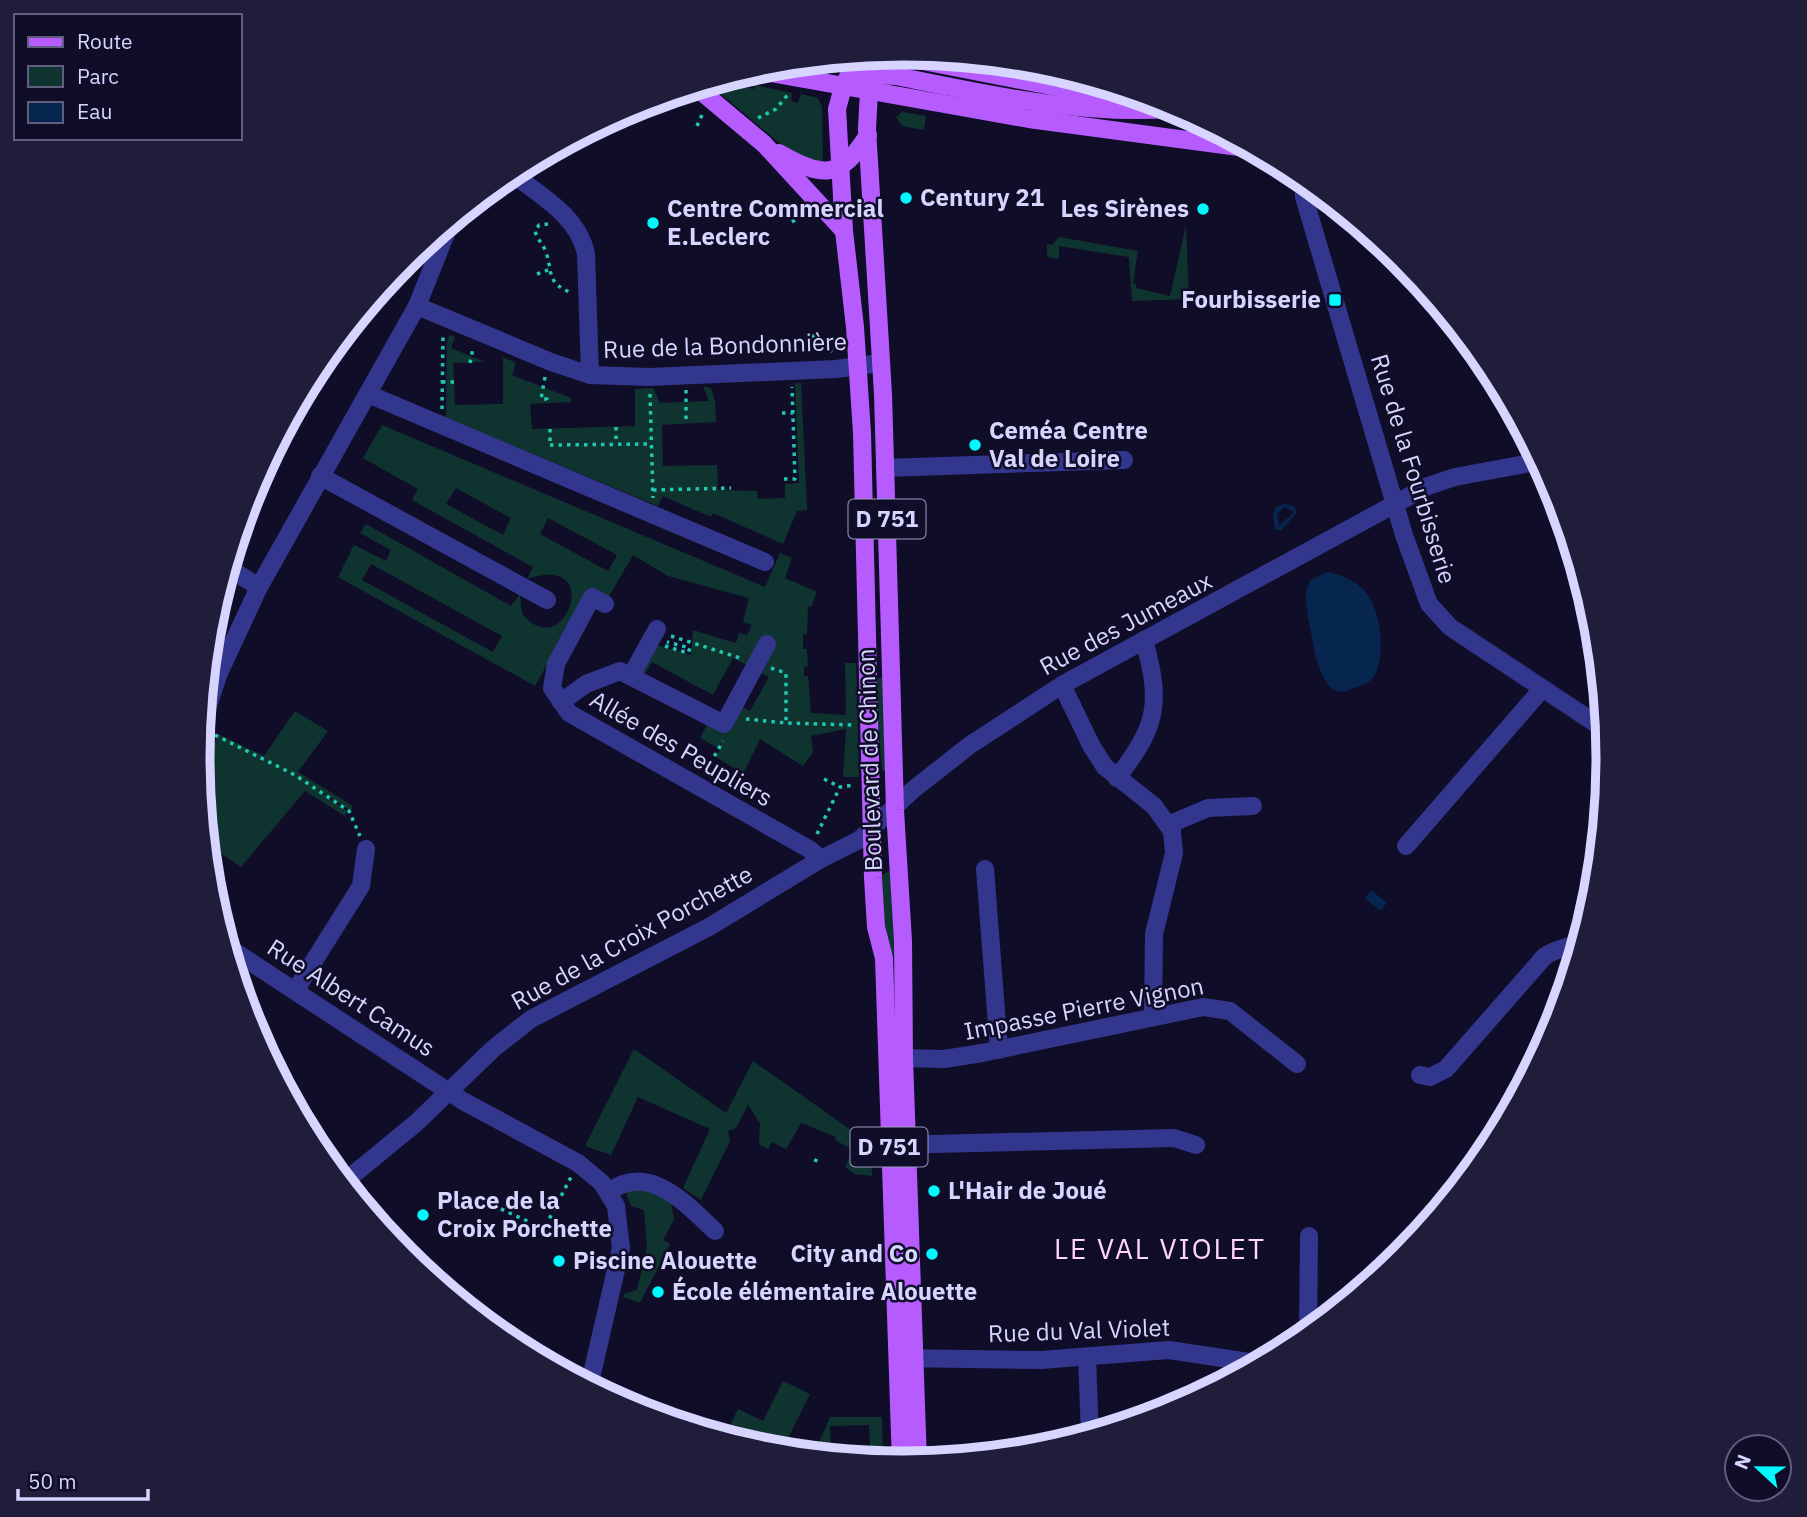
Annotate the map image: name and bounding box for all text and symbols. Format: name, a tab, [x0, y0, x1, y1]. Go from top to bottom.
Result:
legend	[14, 14, 242, 140]
text: Route	[77, 27, 133, 55]
text: Parc	[77, 62, 119, 90]
text: Eau	[77, 97, 112, 125]
place label: Century 21	[920, 181, 1044, 213]
marker: Century 21	[898, 190, 914, 206]
place label: Centre Commercial E.Leclerc	[667, 192, 884, 252]
place label: Les Sirènes	[1060, 192, 1189, 224]
marker: Les Sirènes	[1195, 201, 1211, 217]
marker: Centre Commercial E.Leclerc	[645, 215, 661, 231]
place label: Fourbisserie	[1181, 283, 1321, 315]
marker: Fourbisserie	[1327, 292, 1343, 308]
street label: Rue de la Bondonnière	[602, 325, 847, 365]
street label: Rue de la Fourbisserie	[1364, 350, 1464, 587]
place label: Ceméa Centre Val de Loire	[989, 414, 1148, 474]
marker: Ceméa Centre Val de Loire	[967, 437, 983, 453]
road number: D 751	[848, 499, 926, 538]
street label: Rue des Jumeaux	[1034, 564, 1217, 682]
street label: Boulevard de Chinon	[849, 648, 889, 872]
street label: Allée des Peupliers	[584, 683, 779, 813]
street label: Rue de la Croix Porchette	[505, 857, 758, 1017]
street label: Rue Albert Camus	[262, 931, 442, 1063]
street label: Impasse Pierre Vignon	[961, 969, 1206, 1047]
road number: D 751	[850, 1128, 928, 1166]
place label: L'Hair de Joué	[948, 1174, 1107, 1206]
marker: L'Hair de Joué	[926, 1183, 942, 1199]
place label: Place de la Croix Porchette	[437, 1184, 612, 1244]
marker: Place de la Croix Porchette	[415, 1207, 431, 1223]
district label: LE VAL VIOLET	[1054, 1230, 1266, 1267]
place label: City and Co	[790, 1237, 918, 1269]
place label: Piscine Alouette	[573, 1244, 757, 1276]
marker: City and Co	[924, 1246, 940, 1262]
marker: Piscine Alouette	[551, 1253, 567, 1269]
place label: École élémentaire Alouette	[672, 1275, 977, 1307]
marker: École élémentaire Alouette	[650, 1284, 666, 1300]
street label: Rue du Val Violet	[987, 1311, 1171, 1349]
north arrow	[1723, 1433, 1793, 1503]
text: N	[1729, 1451, 1756, 1473]
scale bar	[18, 1458, 147, 1502]
text: 50 m	[28, 1467, 77, 1495]

